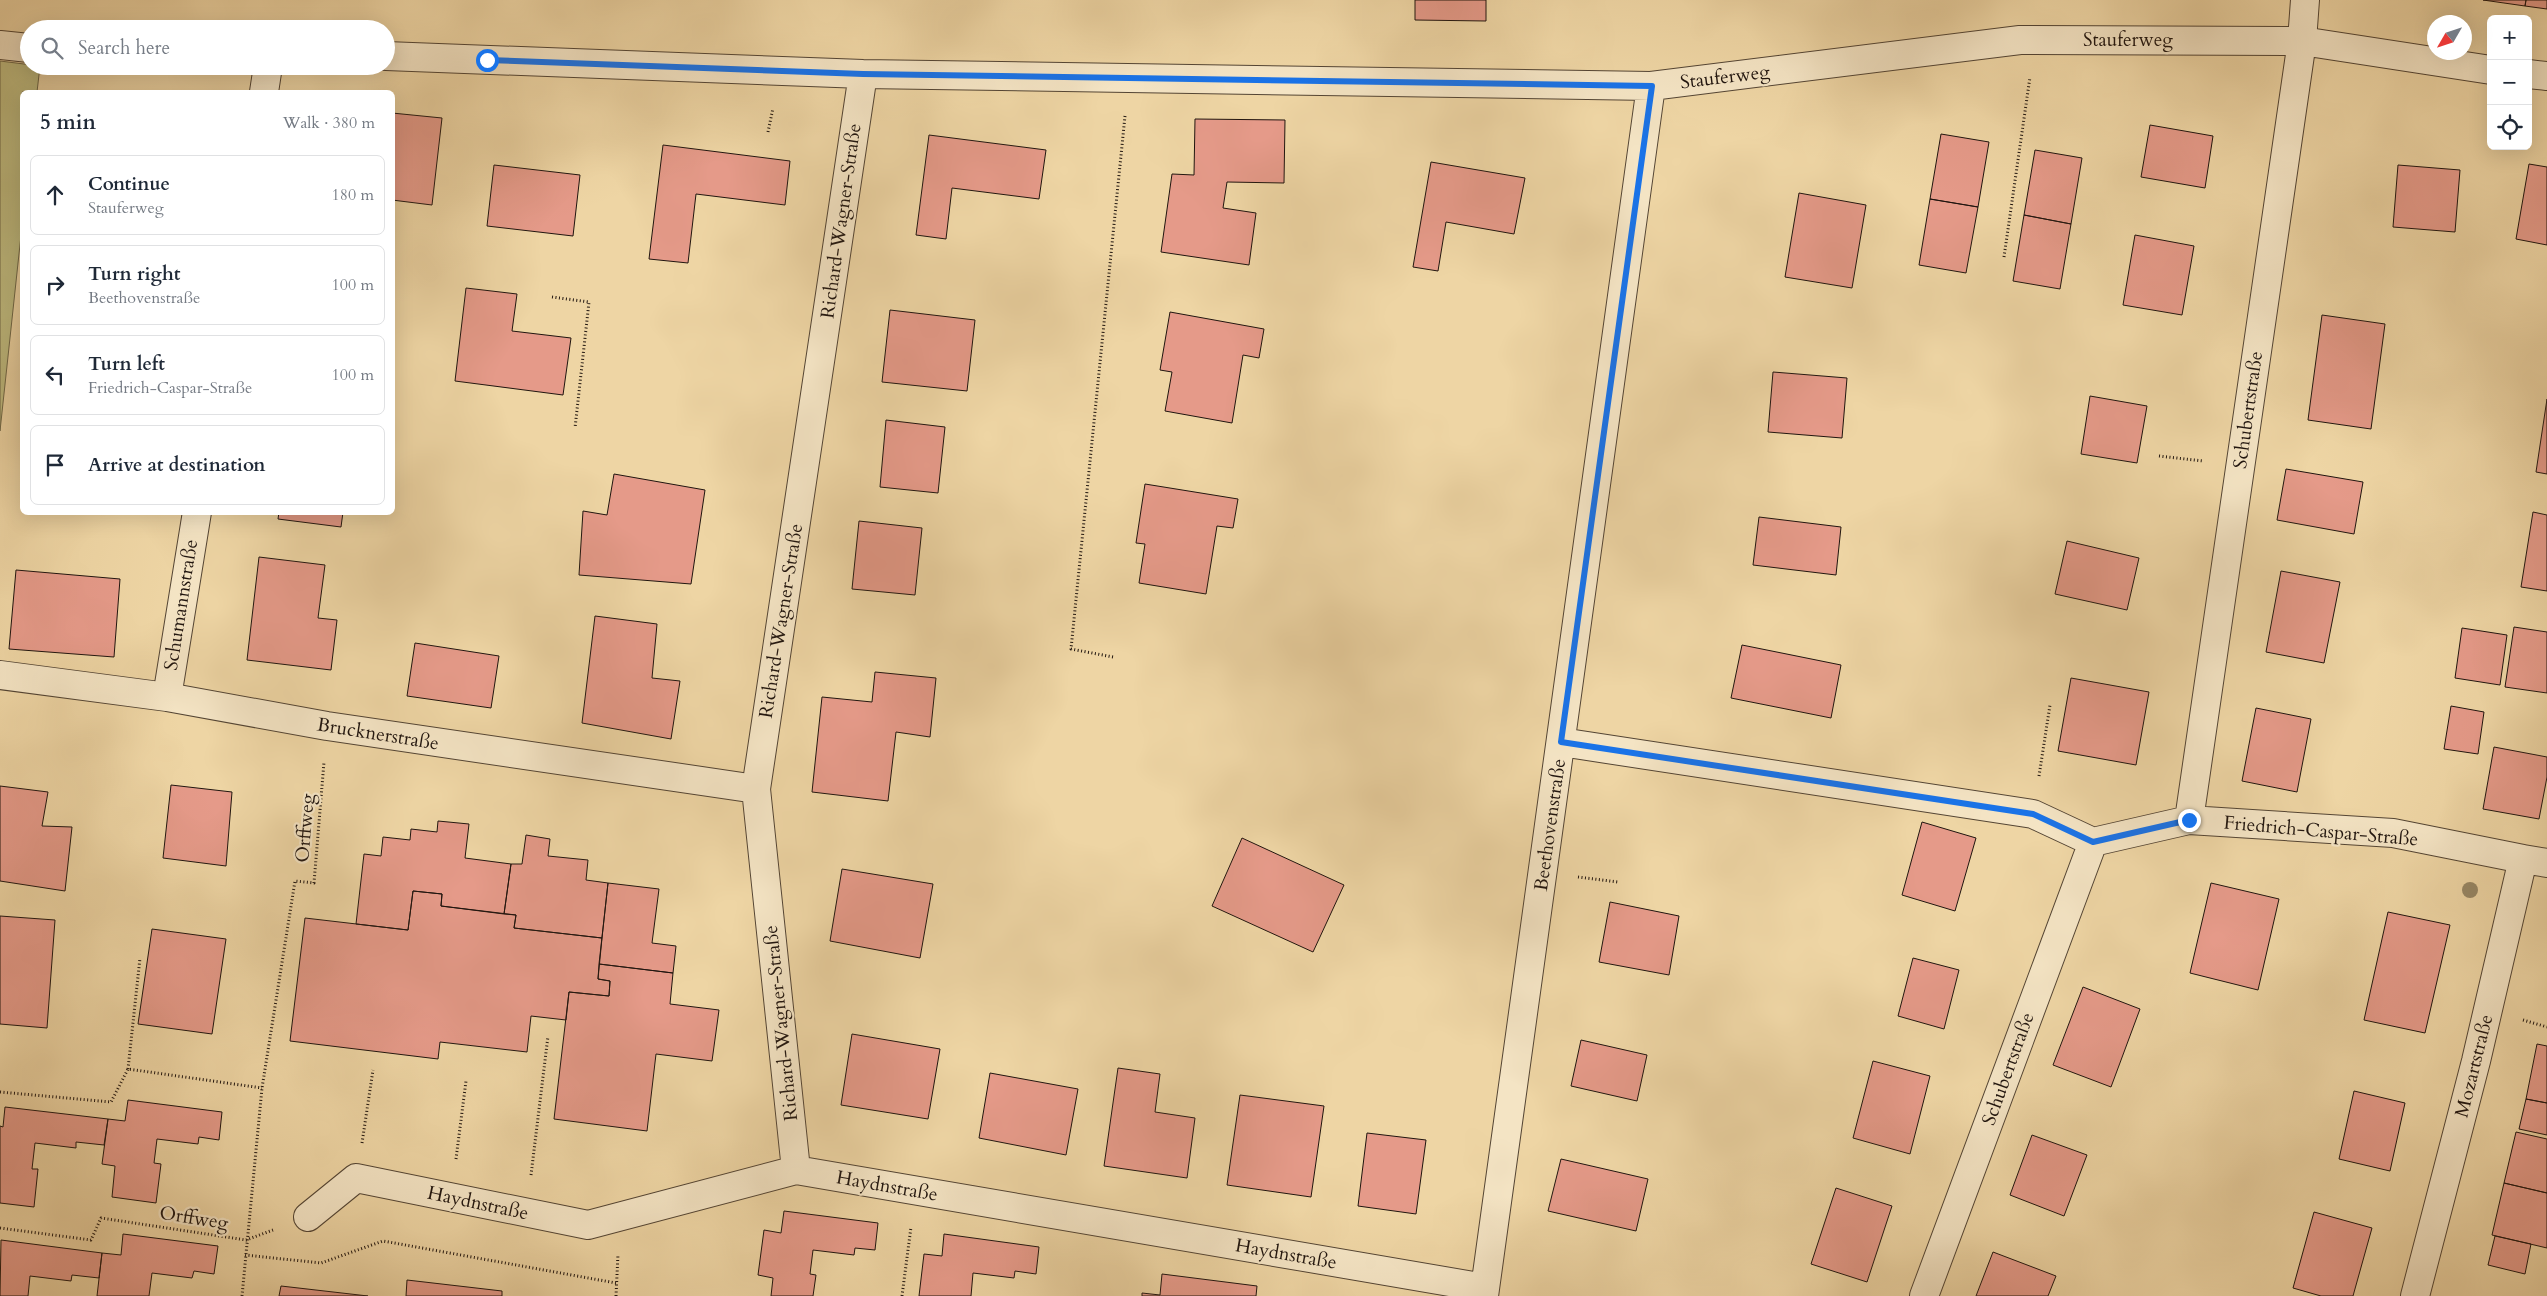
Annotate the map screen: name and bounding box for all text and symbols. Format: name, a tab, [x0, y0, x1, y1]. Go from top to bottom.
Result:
north arrow	[2427, 15, 2472, 60]
map controls	[2487, 15, 2532, 150]
button: +	[2487, 15, 2532, 60]
search box	[20, 20, 395, 75]
street label: Stauferweg	[2083, 27, 2173, 53]
icon: search	[38, 34, 66, 62]
text: Search here	[78, 35, 170, 61]
route start	[476, 49, 499, 72]
street label: Stauferweg	[1679, 59, 1772, 95]
button: −	[2487, 60, 2532, 105]
button: locate	[2487, 105, 2532, 150]
text: 5 min	[40, 108, 96, 137]
text: Walk · 380 m	[283, 112, 375, 134]
street label: Richard-Wagner-Straße	[814, 122, 868, 320]
text: Continue	[88, 171, 170, 197]
icon: ahead	[41, 181, 69, 209]
text: 180 m	[332, 184, 374, 206]
text: Stauferweg	[88, 197, 164, 219]
text: Turn right	[88, 261, 180, 287]
icon: right	[41, 271, 69, 299]
text: 100 m	[332, 274, 374, 296]
text: Beethovenstraße	[88, 287, 200, 309]
street label: Schubertstraße	[2227, 350, 2269, 470]
text: Turn left	[88, 351, 165, 377]
icon: left	[41, 361, 69, 389]
text: 100 m	[332, 364, 374, 386]
text: Friedrich-Caspar-Straße	[88, 377, 252, 399]
icon: arrive	[41, 451, 69, 479]
text: Arrive at destination	[88, 452, 265, 478]
street label: Richard-Wagner-Straße	[753, 522, 809, 720]
street label: Schumannstraße	[158, 538, 204, 672]
street label: Brucknerstraße	[315, 712, 441, 756]
street label: Beethovenstraße	[1528, 757, 1572, 893]
street label: Orffweg	[289, 792, 321, 864]
route end	[2178, 809, 2201, 832]
street label: Friedrich-Caspar-Straße	[2223, 810, 2419, 852]
street label: Richard-Wagner-Straße	[758, 924, 804, 1122]
street label: Schubertstraße	[1976, 1009, 2040, 1129]
street label: Mozartstraße	[2449, 1012, 2499, 1120]
street label: Haydnstraße	[834, 1164, 940, 1208]
street label: Haydnstraße	[425, 1180, 531, 1226]
street label: Orffweg	[158, 1200, 231, 1236]
street label: Haydnstraße	[1233, 1232, 1339, 1276]

